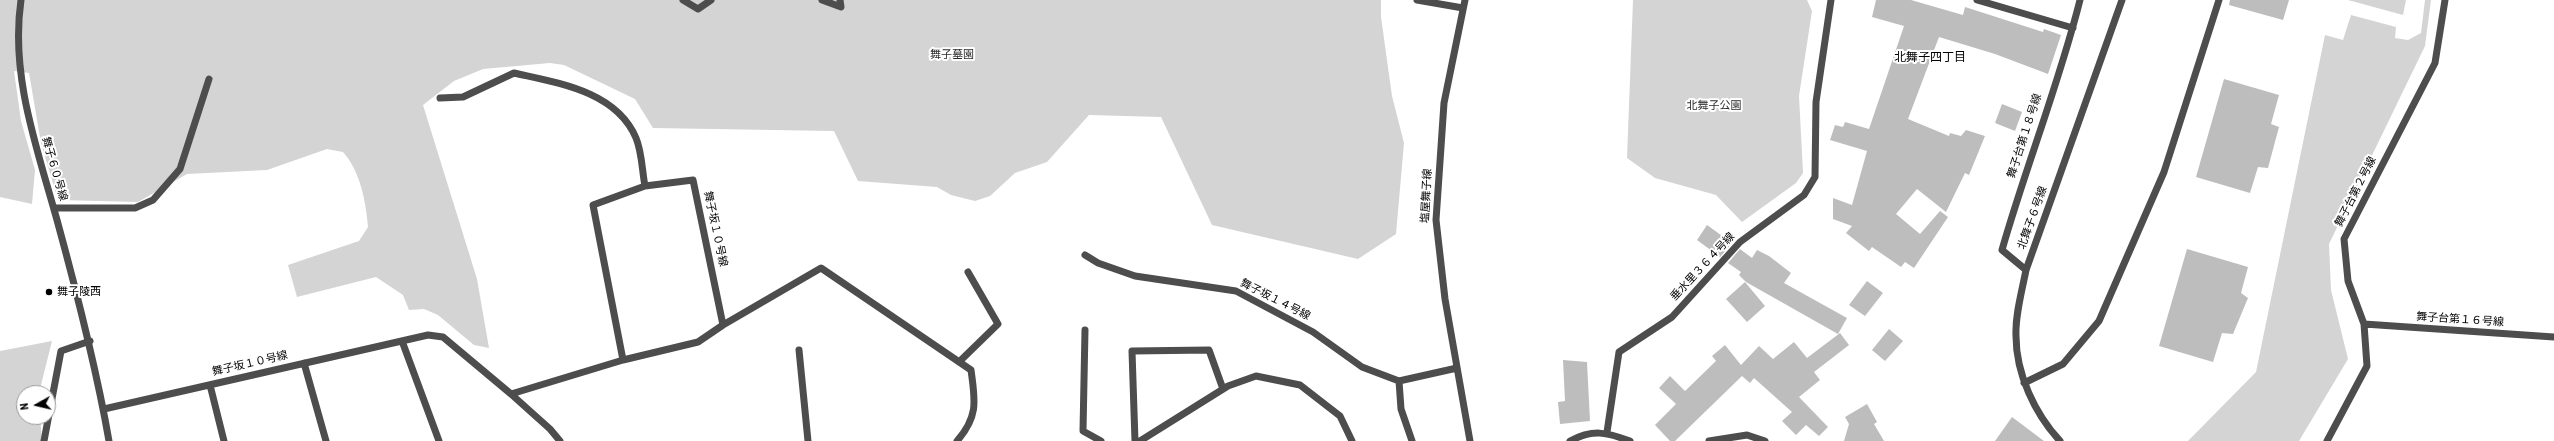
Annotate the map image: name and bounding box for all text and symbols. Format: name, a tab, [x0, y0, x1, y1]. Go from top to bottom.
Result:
park label: 舞子墓園	[930, 48, 974, 62]
district label: 北舞子四丁目	[1894, 51, 1966, 65]
street label: 舞子台第１８号線	[2005, 92, 2045, 180]
park label: 北舞子公園	[1687, 99, 1741, 113]
street label: 舞子６０号線	[39, 135, 69, 203]
street label: 舞子台第２号線	[2333, 155, 2379, 229]
street label: 塩屋舞子線	[1419, 168, 1435, 224]
street label: 北舞子６号線	[2016, 185, 2050, 251]
street label: 舞子坂１０号線	[701, 190, 729, 268]
street label: 垂水里３６４号線	[1668, 230, 1738, 304]
street label: 舞子坂１４号線	[1238, 277, 1312, 323]
place label: 舞子陵西	[57, 285, 101, 299]
marker: 舞子陵西	[44, 287, 54, 297]
street label: 舞子台第１６号線	[2416, 310, 2504, 330]
street label: 舞子坂１０号線	[211, 349, 289, 379]
north arrow	[16, 385, 56, 425]
text: N	[18, 402, 32, 411]

